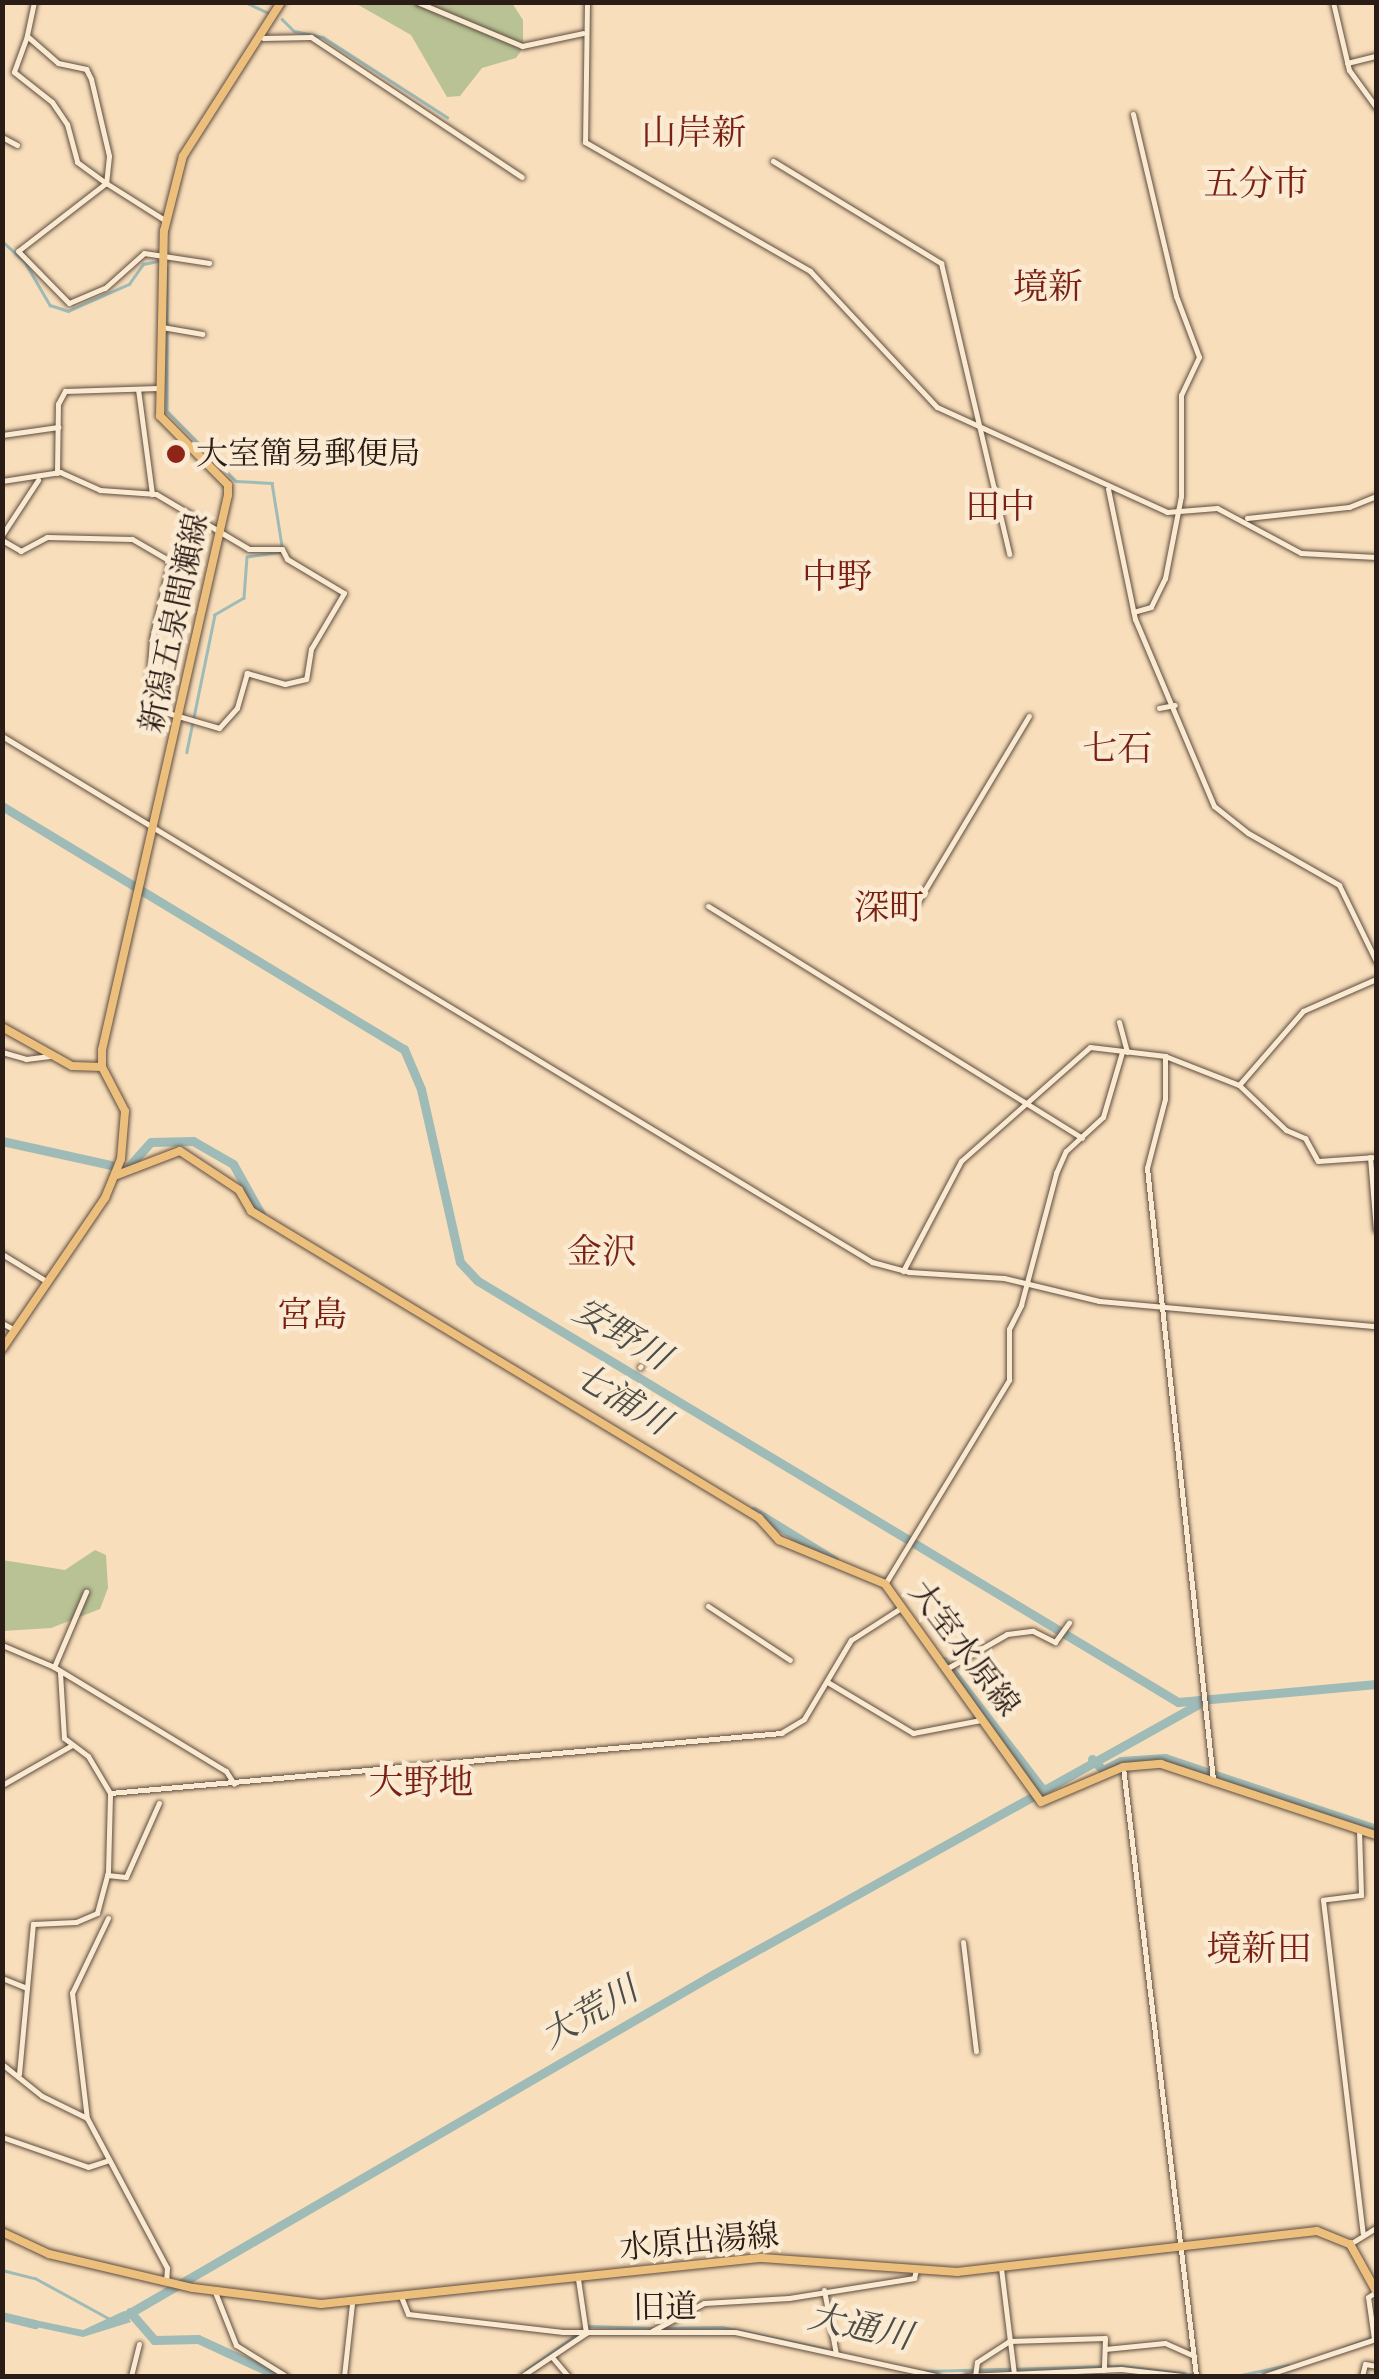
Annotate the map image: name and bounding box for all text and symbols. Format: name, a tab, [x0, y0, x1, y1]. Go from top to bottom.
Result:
district label: 山岸新	[642, 113, 746, 155]
district label: 五分市	[1204, 164, 1308, 206]
district label: 境新	[1013, 267, 1083, 309]
place label: 大室簡易郵便局	[196, 435, 420, 473]
marker: 大室簡易郵便局	[165, 443, 187, 465]
district label: 田中	[965, 487, 1035, 529]
street label: 新潟五泉間瀬線	[133, 509, 217, 737]
district label: 中野	[802, 557, 872, 599]
district label: 七石	[1082, 729, 1152, 771]
district label: 深町	[854, 888, 924, 930]
district label: 金沢	[567, 1232, 637, 1274]
water label: 安野川	[565, 1290, 677, 1380]
district label: 宮島	[277, 1295, 347, 1337]
water label: 七浦川	[565, 1355, 677, 1445]
street label: 大室水原線	[901, 1574, 1027, 1724]
district label: 大野地	[369, 1763, 473, 1805]
district label: 境新田	[1207, 1929, 1311, 1971]
water label: 大荒川	[534, 1970, 646, 2058]
street label: 水原出湯線	[618, 2216, 780, 2268]
street label: 旧道	[633, 2288, 697, 2328]
water label: 大通川	[804, 2297, 916, 2359]

